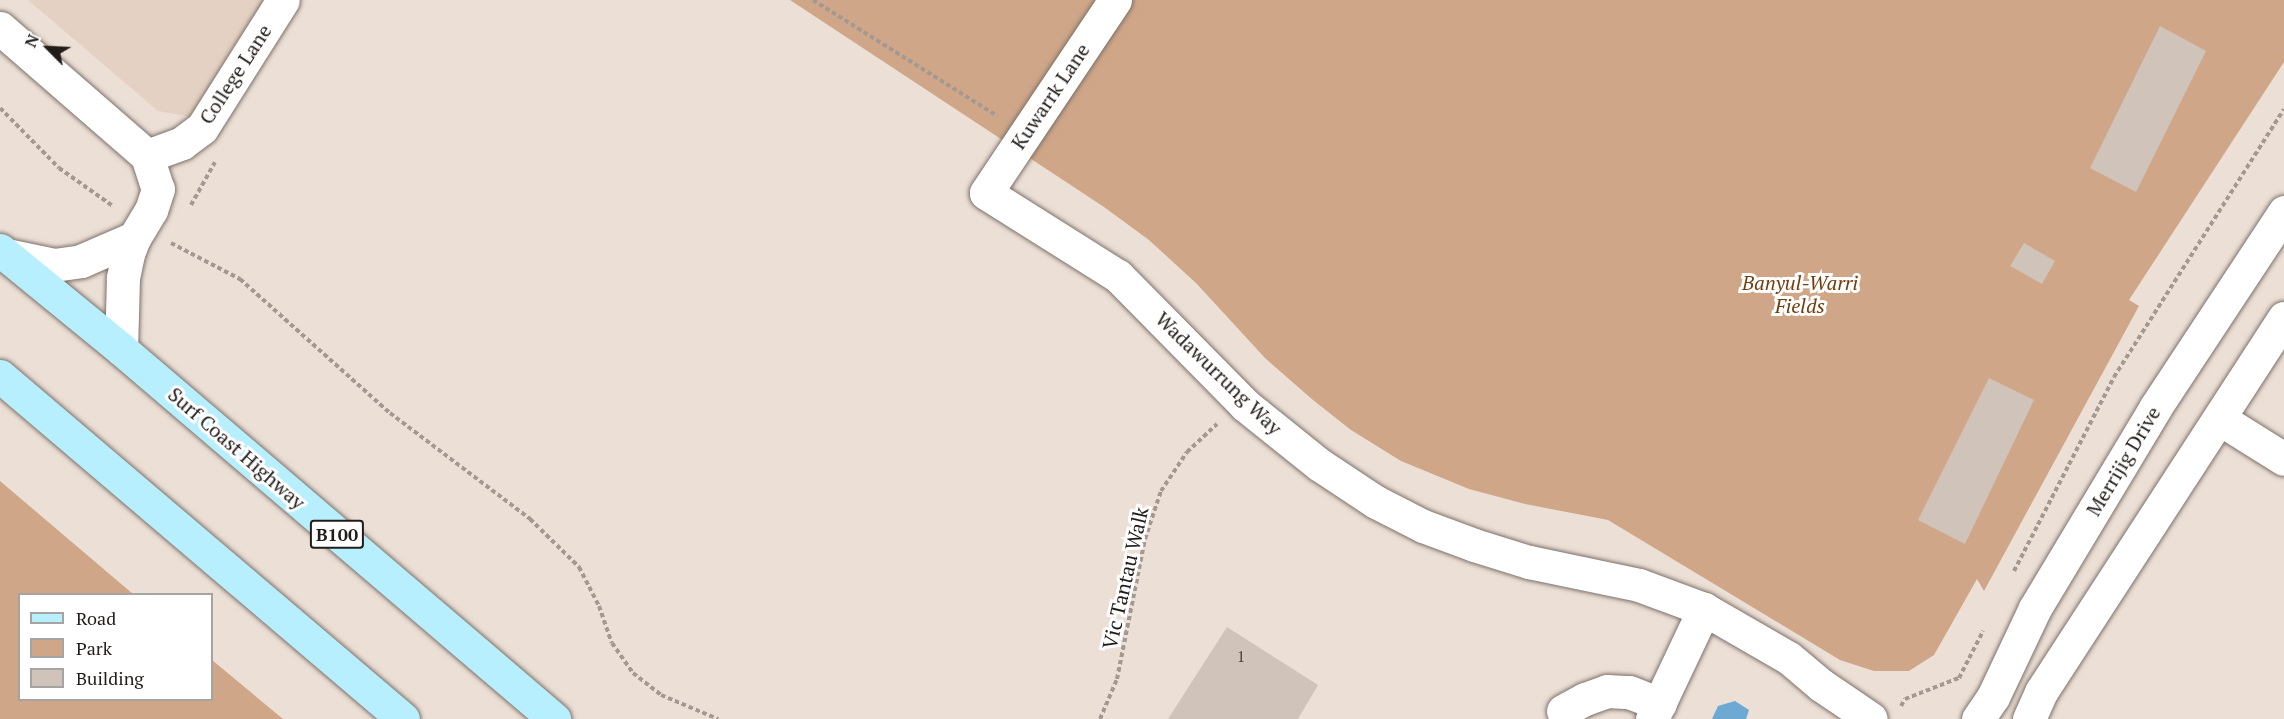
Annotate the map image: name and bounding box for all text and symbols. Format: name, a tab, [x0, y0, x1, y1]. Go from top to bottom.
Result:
north arrow	[18, 18, 78, 78]
street label: College Lane	[194, 20, 276, 128]
text: N	[19, 31, 44, 51]
street label: Kuwarrk Lane	[1006, 38, 1094, 154]
park label: Banyul-Warri Fields	[1742, 270, 1858, 317]
street label: Wadawurrung Way	[1151, 307, 1287, 439]
street label: Surf Coast Highway	[164, 382, 310, 514]
street label: Merrijig Drive	[2081, 402, 2165, 520]
street label: Vic Tantau Walk	[1097, 505, 1153, 651]
road number: B100	[308, 519, 366, 549]
legend	[18, 593, 213, 701]
text: Road	[76, 606, 116, 630]
text: Park	[76, 636, 112, 660]
house number: 1	[1237, 646, 1245, 666]
text: Building	[76, 666, 144, 690]

